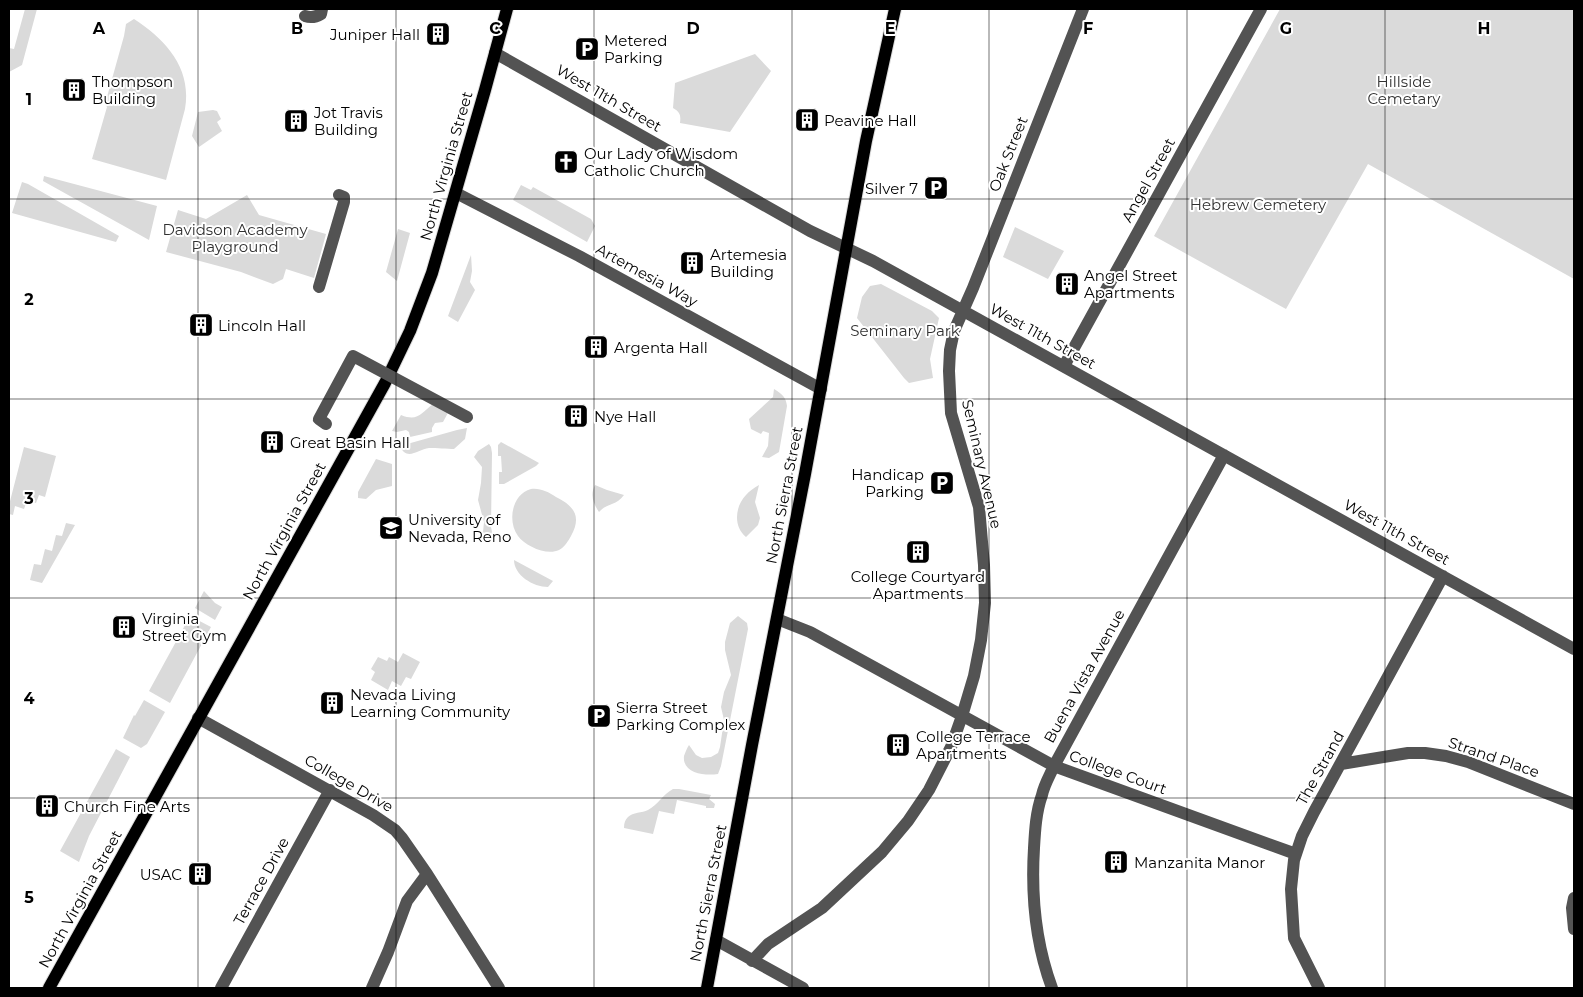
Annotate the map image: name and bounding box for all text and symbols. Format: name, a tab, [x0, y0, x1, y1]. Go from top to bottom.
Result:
text: A	[92, 19, 106, 38]
text: B	[291, 19, 303, 38]
text: C	[489, 19, 501, 38]
text: D	[686, 19, 700, 38]
text: E	[885, 19, 895, 38]
text: F	[1083, 19, 1093, 38]
text: G	[1280, 19, 1292, 38]
text: H	[1478, 19, 1490, 38]
building icon: Juniper Hall	[425, 21, 451, 47]
place label: Juniper Hall	[329, 25, 420, 44]
place label: Metered Parking	[604, 31, 667, 67]
parking icon: Metered Parking	[574, 36, 600, 62]
street label: West 11th Street	[553, 60, 665, 136]
place label: Thompson Building	[92, 72, 173, 108]
park label: Hillside Cemetary	[1367, 72, 1441, 108]
building icon: Thompson Building	[61, 77, 87, 103]
street label: North Virginia Street	[416, 89, 476, 243]
text: 1	[26, 90, 32, 109]
place label: Jot Travis Building	[313, 103, 383, 139]
building icon: Peavine Hall	[794, 107, 820, 133]
building icon: Jot Travis Building	[283, 108, 309, 134]
place label: Peavine Hall	[824, 111, 917, 130]
street label: Oak Street	[984, 113, 1032, 195]
street label: Angel Street	[1117, 134, 1179, 226]
place label: Our Lady of Wisdom Catholic Church	[584, 144, 738, 180]
church icon: Our Lady of Wisdom Catholic Church	[553, 149, 579, 175]
parking icon: Silver 7	[923, 175, 949, 201]
place label: Silver 7	[865, 179, 918, 198]
park label: Hebrew Cemetery	[1190, 195, 1327, 214]
park label: Davidson Academy Playground	[162, 220, 308, 256]
street label: Artemesia Way	[593, 239, 702, 311]
place label: Artemesia Building	[710, 245, 787, 281]
building icon: Artemesia Building	[679, 250, 705, 276]
place label: Angel Street Apartments	[1084, 266, 1178, 302]
building icon: Angel Street Apartments	[1054, 271, 1080, 297]
text: 2	[24, 290, 34, 309]
street label: West 11th Street	[987, 299, 1099, 373]
building icon: Lincoln Hall	[188, 312, 214, 338]
place label: Lincoln Hall	[218, 316, 306, 335]
park label: Seminary Park	[850, 321, 960, 340]
building icon: Argenta Hall	[583, 334, 609, 360]
place label: Argenta Hall	[614, 338, 708, 357]
street label: Seminary Avenue	[958, 398, 1006, 530]
building icon: Nye Hall	[563, 403, 589, 429]
place label: Nye Hall	[594, 407, 656, 426]
street label: North Sierra Street	[761, 425, 807, 565]
building icon: Great Basin Hall	[259, 429, 285, 455]
place label: Great Basin Hall	[290, 433, 410, 452]
street label: North Virginia Street	[238, 459, 330, 603]
place label: Handicap Parking	[851, 465, 924, 501]
parking icon: Handicap Parking	[929, 470, 955, 496]
text: 3	[23, 489, 34, 508]
street label: West 11th Street	[1341, 495, 1453, 569]
place label: University of Nevada, Reno	[408, 510, 511, 546]
school or university icon: University of Nevada, Reno	[378, 515, 404, 541]
building icon: College Courtyard Apartments	[905, 539, 931, 565]
place label: College Courtyard Apartments	[851, 567, 985, 603]
street label: Buena Vista Avenue	[1039, 606, 1129, 746]
place label: Virginia Street Gym	[142, 609, 227, 645]
building icon: Virginia Street Gym	[111, 614, 137, 640]
place label: Nevada Living Learning Community	[350, 685, 511, 721]
text: 4	[23, 689, 35, 708]
building icon: Nevada Living Learning Community	[319, 690, 345, 716]
place label: Sierra Street Parking Complex	[616, 698, 745, 734]
parking icon: Sierra Street Parking Complex	[586, 703, 612, 729]
place label: College Terrace Apartments	[916, 727, 1030, 763]
street label: The Strand	[1292, 728, 1348, 808]
building icon: College Terrace Apartments	[885, 732, 911, 758]
street label: Strand Place	[1446, 733, 1542, 781]
street label: College Court	[1067, 746, 1169, 798]
street label: College Drive	[301, 750, 397, 816]
building icon: Church Fine Arts	[34, 793, 60, 819]
place label: Church Fine Arts	[64, 797, 190, 816]
street label: North Sierra Street	[685, 823, 731, 963]
street label: North Virginia Street	[34, 827, 126, 971]
street label: Terrace Drive	[229, 834, 293, 928]
building icon: Manzanita Manor	[1103, 849, 1129, 875]
place label: Manzanita Manor	[1134, 853, 1265, 872]
building icon: USAC	[187, 861, 213, 887]
place label: USAC	[140, 865, 182, 884]
text: 5	[24, 888, 34, 907]

